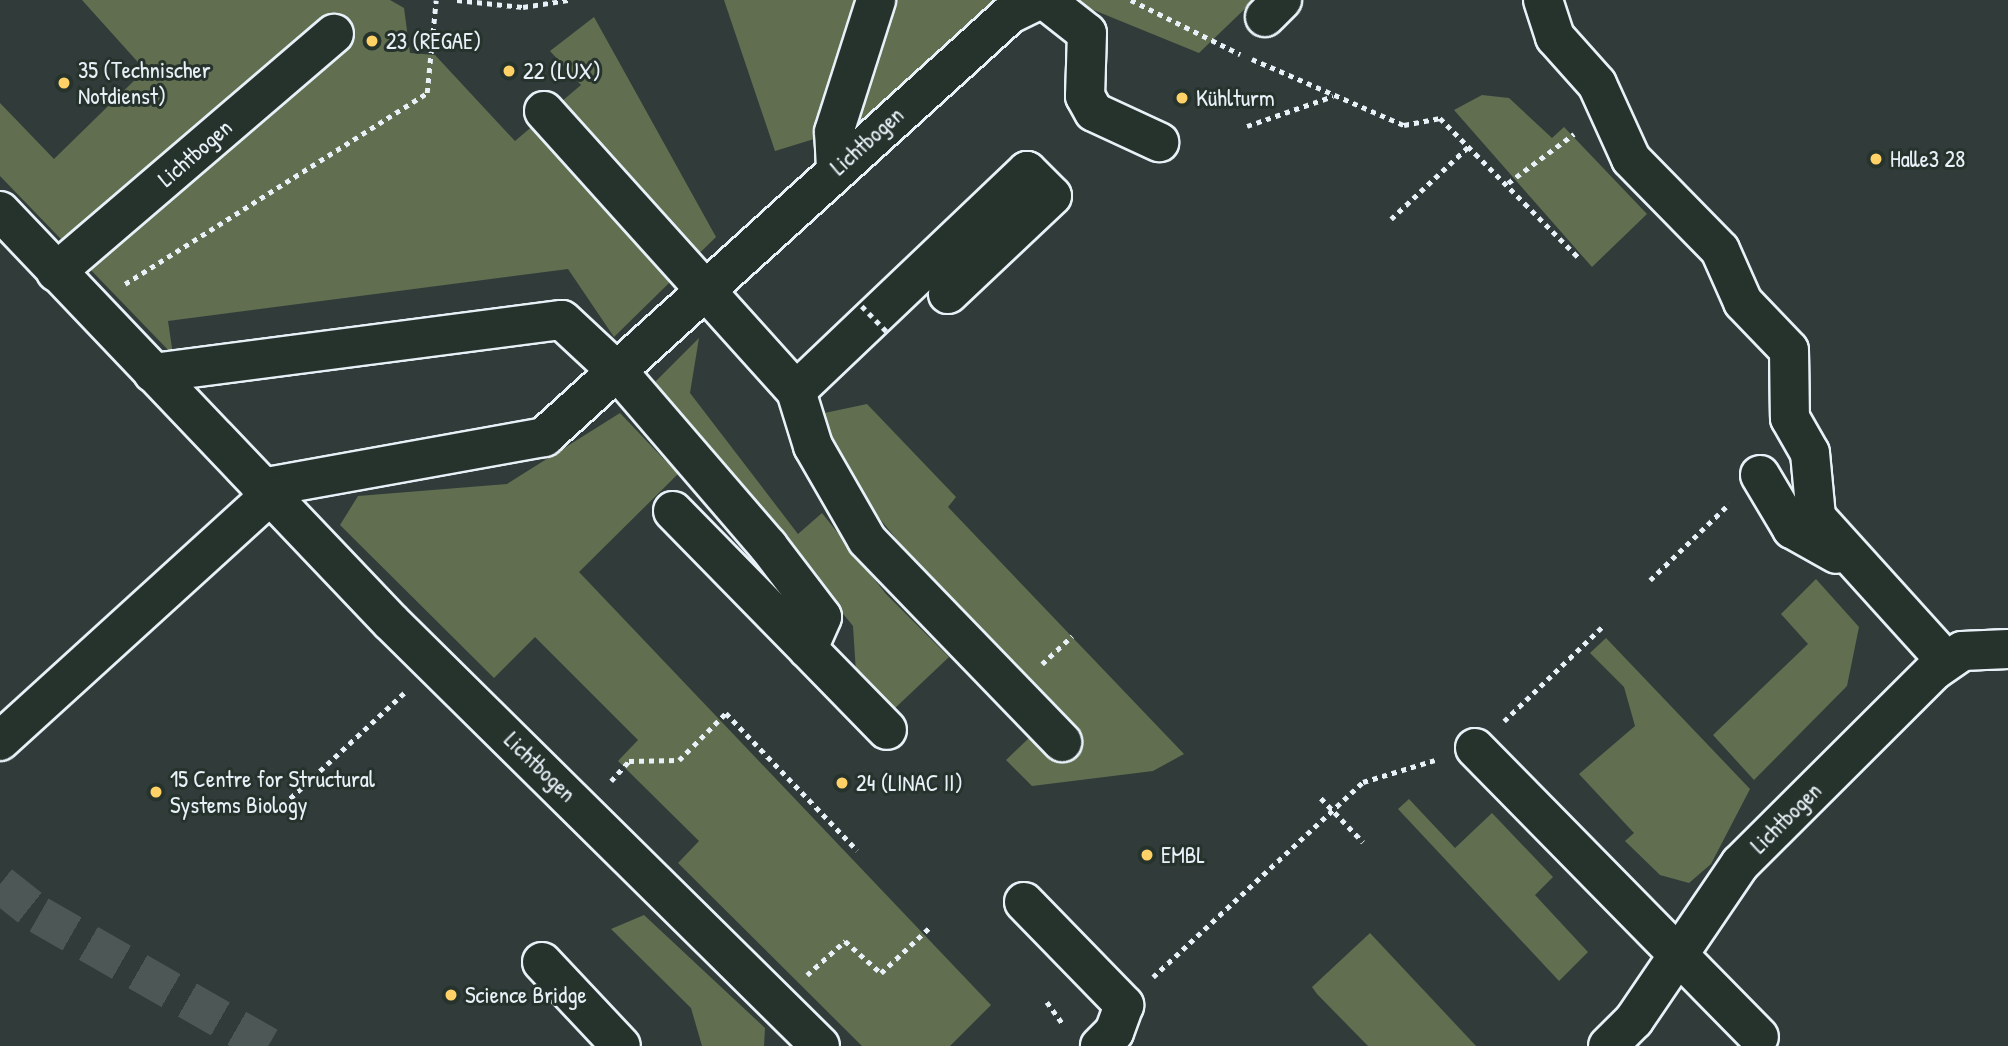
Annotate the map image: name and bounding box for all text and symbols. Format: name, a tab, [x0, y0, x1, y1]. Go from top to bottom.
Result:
place label: 23 (REGAE)	[386, 27, 481, 55]
marker: 23 (REGAE)	[364, 33, 380, 49]
place label: 35 (Technischer Notdienst)	[78, 56, 211, 110]
place label: 22 (LUX)	[523, 57, 601, 85]
marker: 22 (LUX)	[501, 63, 517, 79]
marker: 35 (Technischer Notdienst)	[56, 75, 72, 91]
place label: Kühlturm	[1196, 84, 1275, 112]
marker: Kühlturm	[1174, 90, 1190, 106]
street label: Lichtbogen	[825, 101, 909, 181]
street label: Lichtbogen	[152, 113, 238, 193]
place label: Halle3 28	[1890, 145, 1965, 173]
marker: Halle3 28	[1868, 151, 1884, 167]
street label: Lichtbogen	[498, 726, 582, 808]
place label: 15 Centre for Structural Systems Biology	[170, 765, 375, 819]
place label: 24 (LINAC II)	[856, 769, 963, 797]
marker: 24 (LINAC II)	[834, 775, 850, 791]
street label: Lichtbogen	[1745, 777, 1827, 859]
marker: 15 Centre for Structural Systems Biology	[148, 784, 164, 800]
place label: EMBL	[1161, 841, 1205, 869]
marker: EMBL	[1139, 847, 1155, 863]
place label: Science Bridge	[465, 981, 587, 1009]
marker: Science Bridge	[443, 987, 459, 1003]

